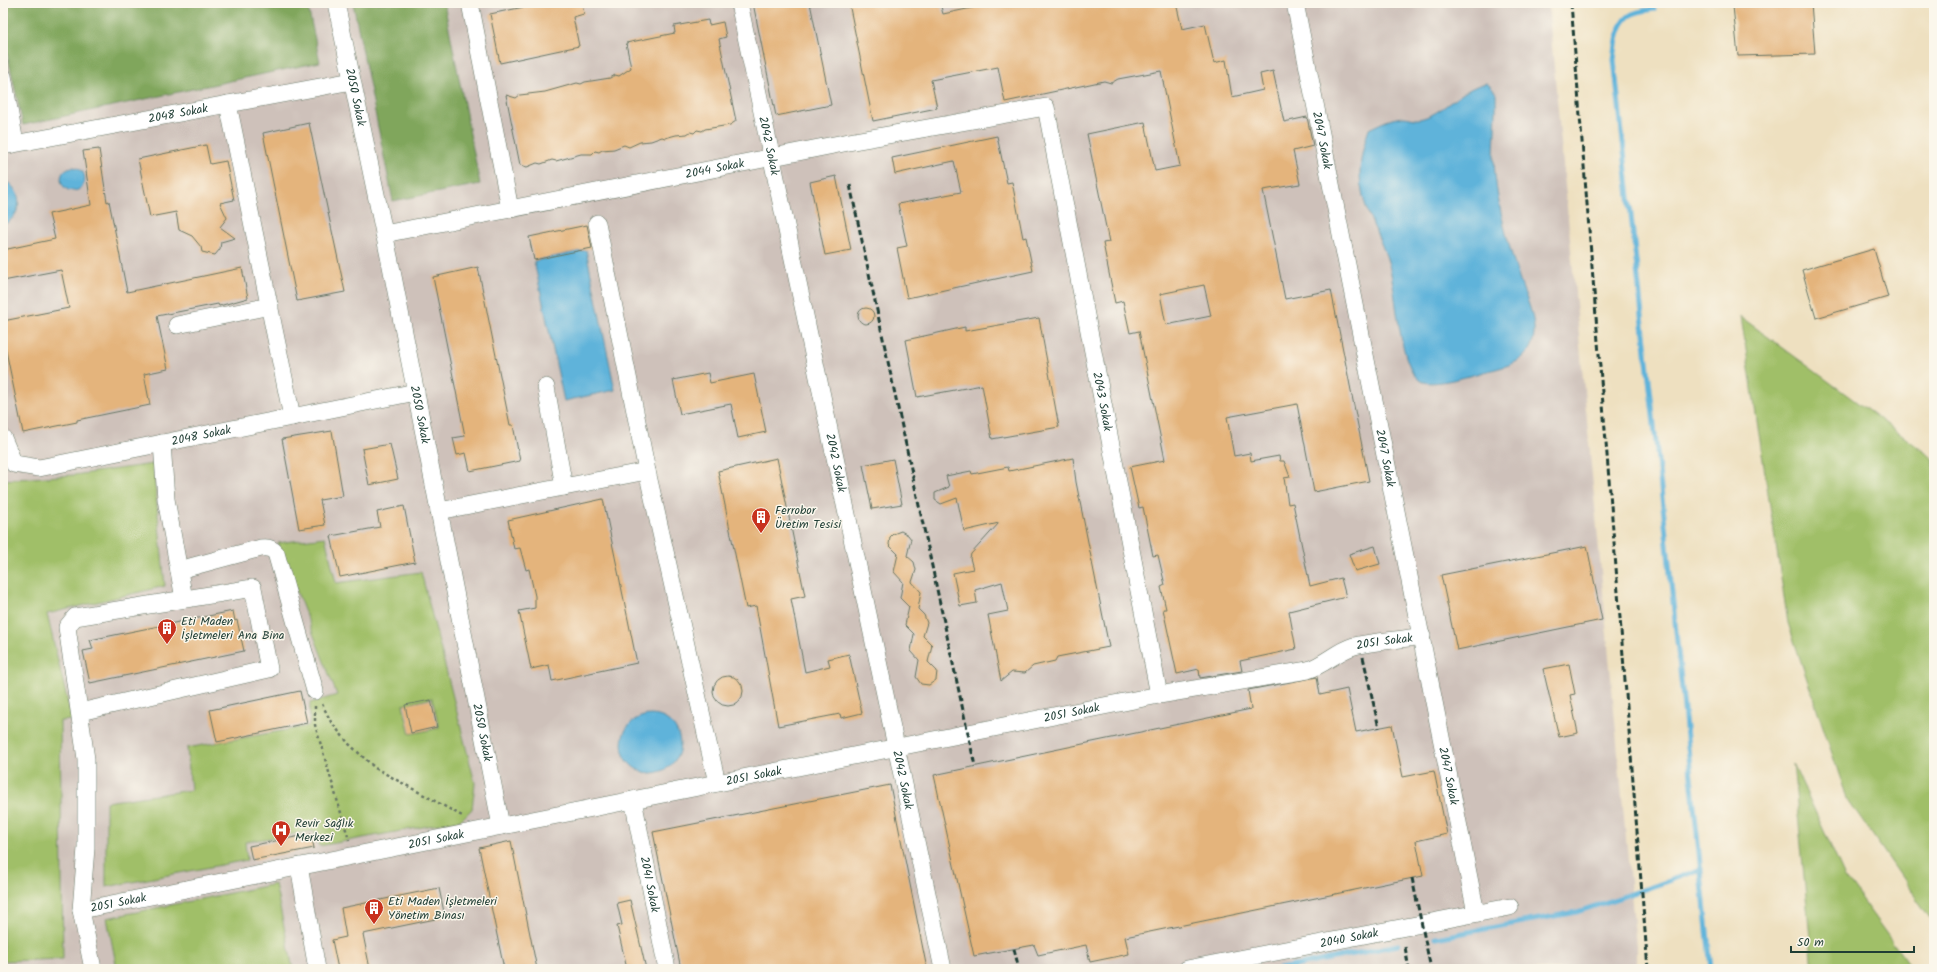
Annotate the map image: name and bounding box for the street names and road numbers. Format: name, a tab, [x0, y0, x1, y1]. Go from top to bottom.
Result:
street label: 2050 Sokak	[340, 66, 371, 128]
street label: 2048 Sokak	[147, 99, 210, 129]
street label: 2047 Sokak	[1307, 110, 1337, 171]
street label: 2042 Sokak	[753, 115, 784, 178]
street label: 2044 Sokak	[684, 154, 746, 184]
street label: 2043 Sokak	[1087, 370, 1117, 433]
street label: 2050 Sokak	[405, 384, 435, 446]
street label: 2048 Sokak	[170, 420, 233, 451]
street label: 2047 Sokak	[1370, 428, 1400, 489]
street label: 2042 Sokak	[820, 432, 851, 495]
street label: 2051 Sokak	[1354, 629, 1414, 655]
street label: 2051 Sokak	[1042, 698, 1102, 728]
street label: 2050 Sokak	[467, 702, 497, 764]
street label: 2047 Sokak	[1433, 745, 1463, 807]
street label: 2042 Sokak	[887, 749, 918, 812]
street label: 2051 Sokak	[724, 761, 784, 791]
street label: 2051 Sokak	[406, 825, 466, 855]
street label: 2041 Sokak	[635, 855, 664, 915]
street label: 2051 Sokak	[89, 888, 148, 918]
street label: 2040 Sokak	[1318, 923, 1380, 953]

